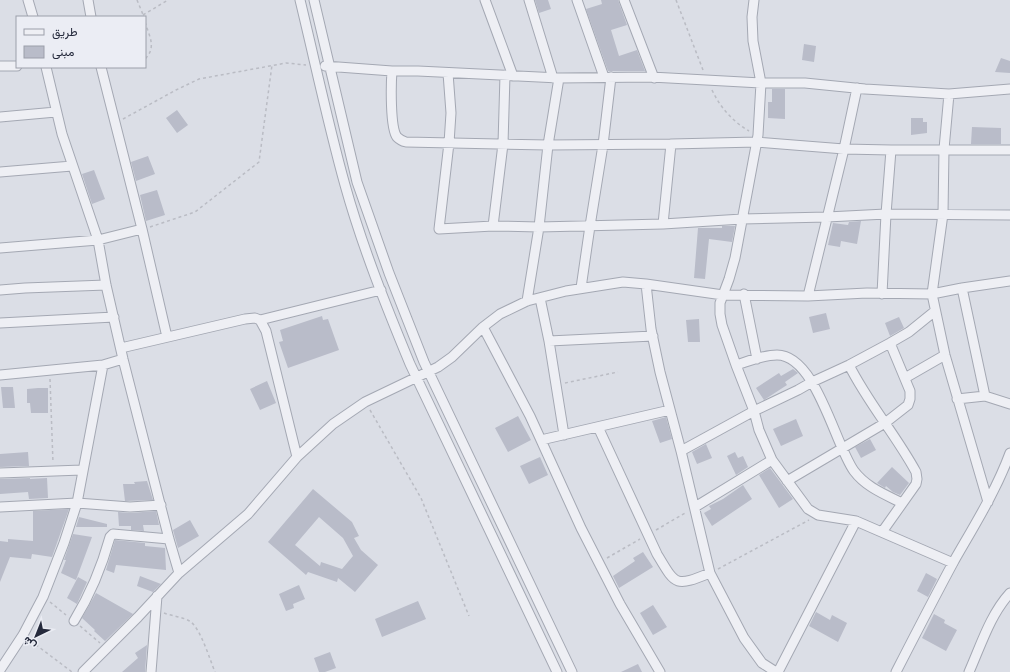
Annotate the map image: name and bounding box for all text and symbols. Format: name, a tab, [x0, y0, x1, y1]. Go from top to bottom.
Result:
legend	[16, 16, 146, 68]
text: طريق	[52, 25, 78, 40]
text: مبنى	[52, 45, 74, 60]
north arrow	[16, 616, 56, 656]
text: ش	[20, 634, 39, 652]

